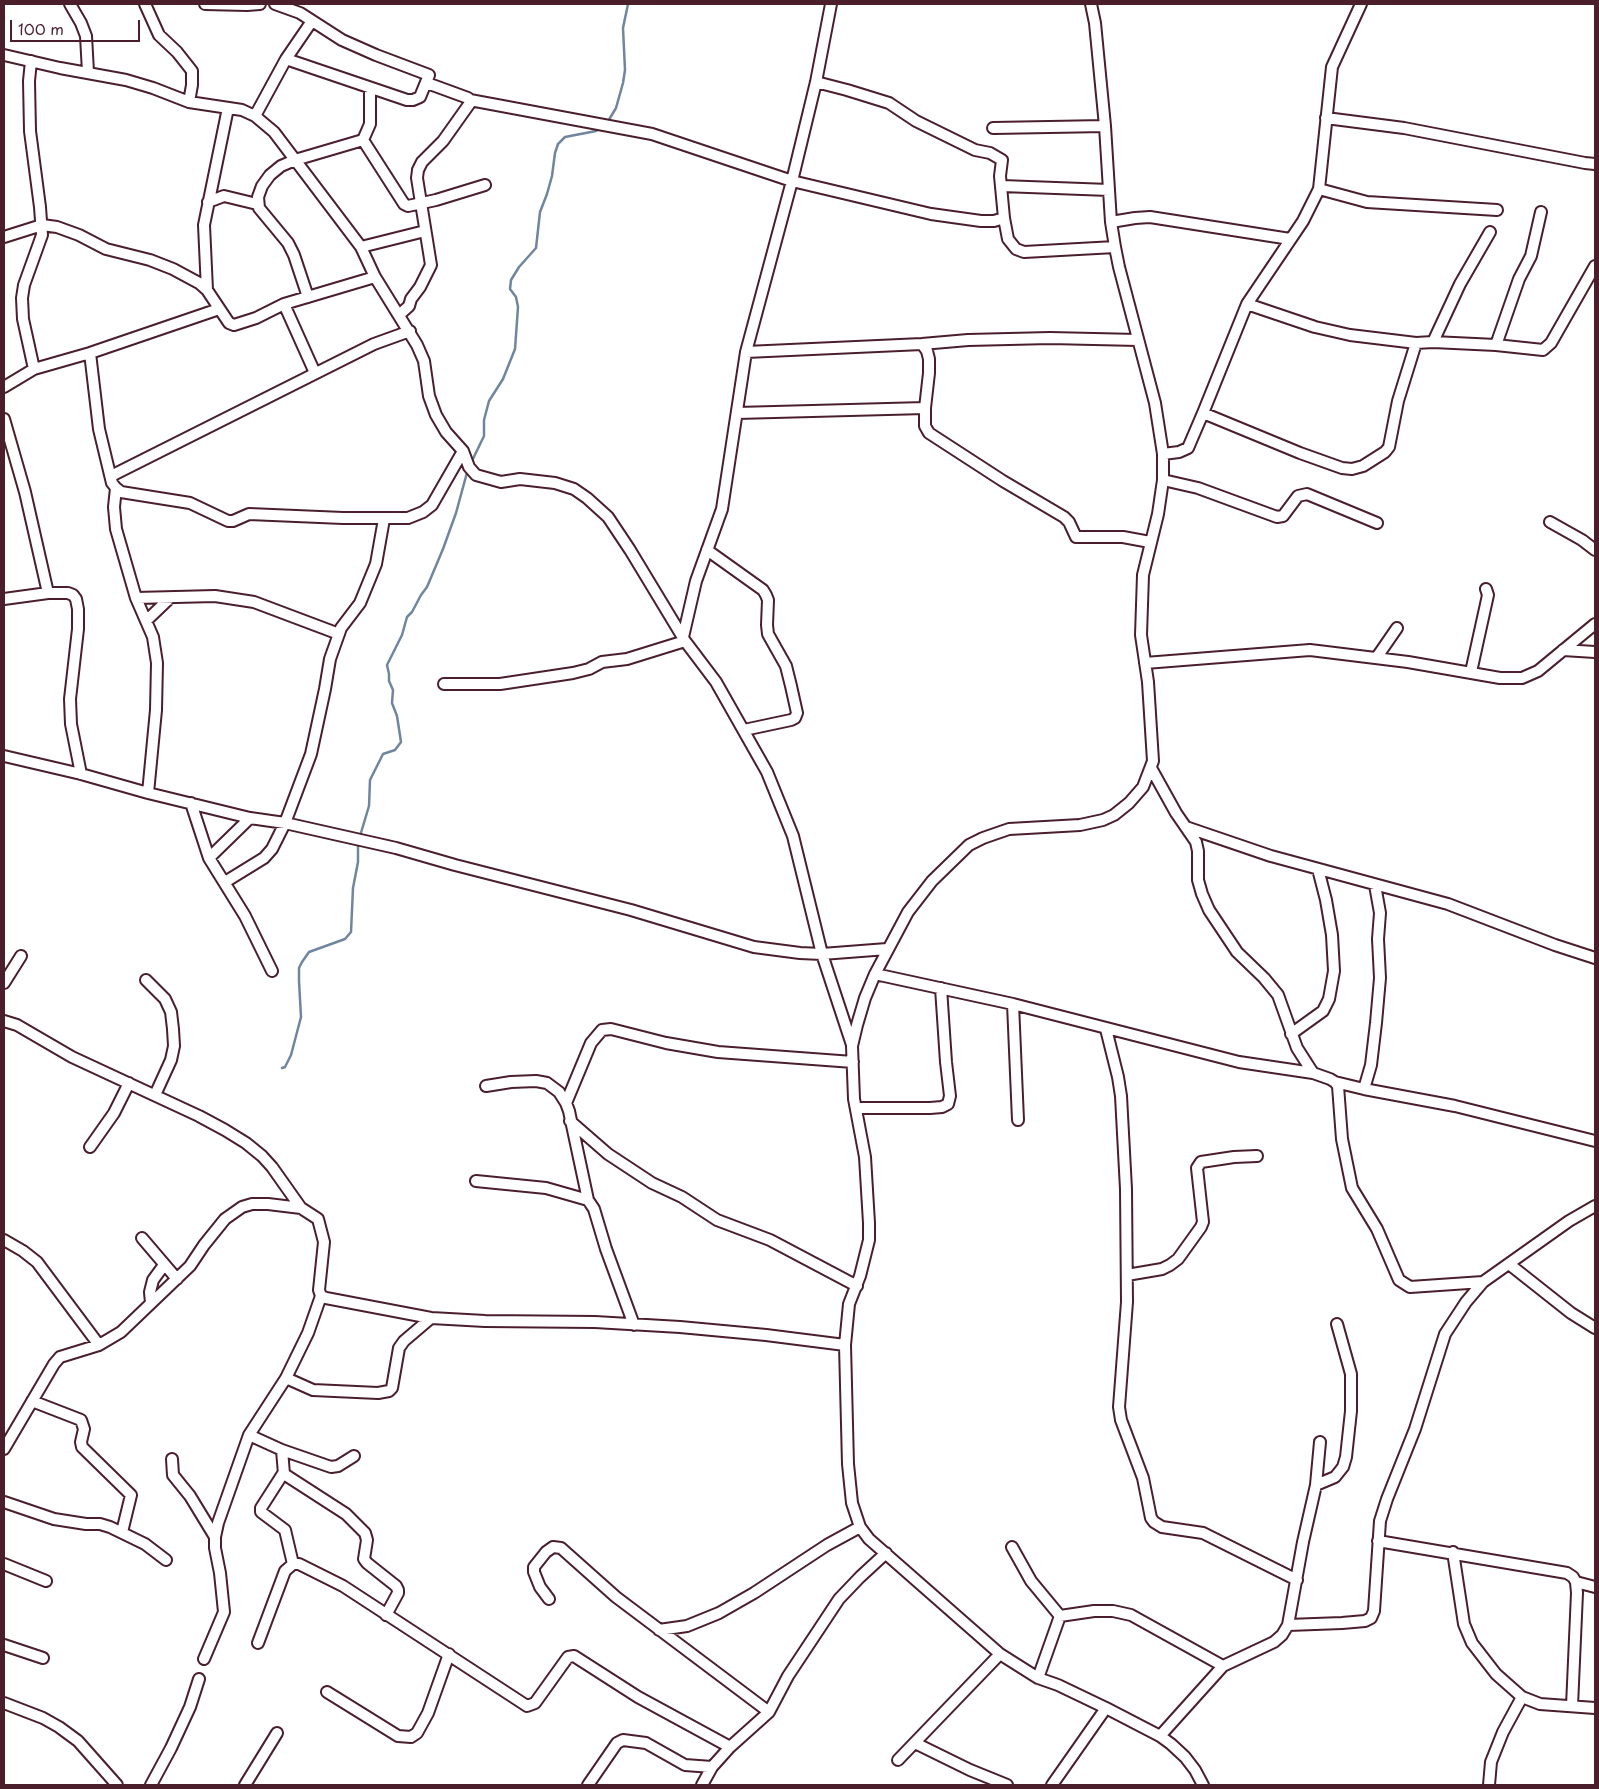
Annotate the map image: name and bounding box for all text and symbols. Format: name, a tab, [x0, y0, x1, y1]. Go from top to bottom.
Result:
scale bar	[12, 10, 142, 42]
text: 100 m	[18, 17, 64, 40]

